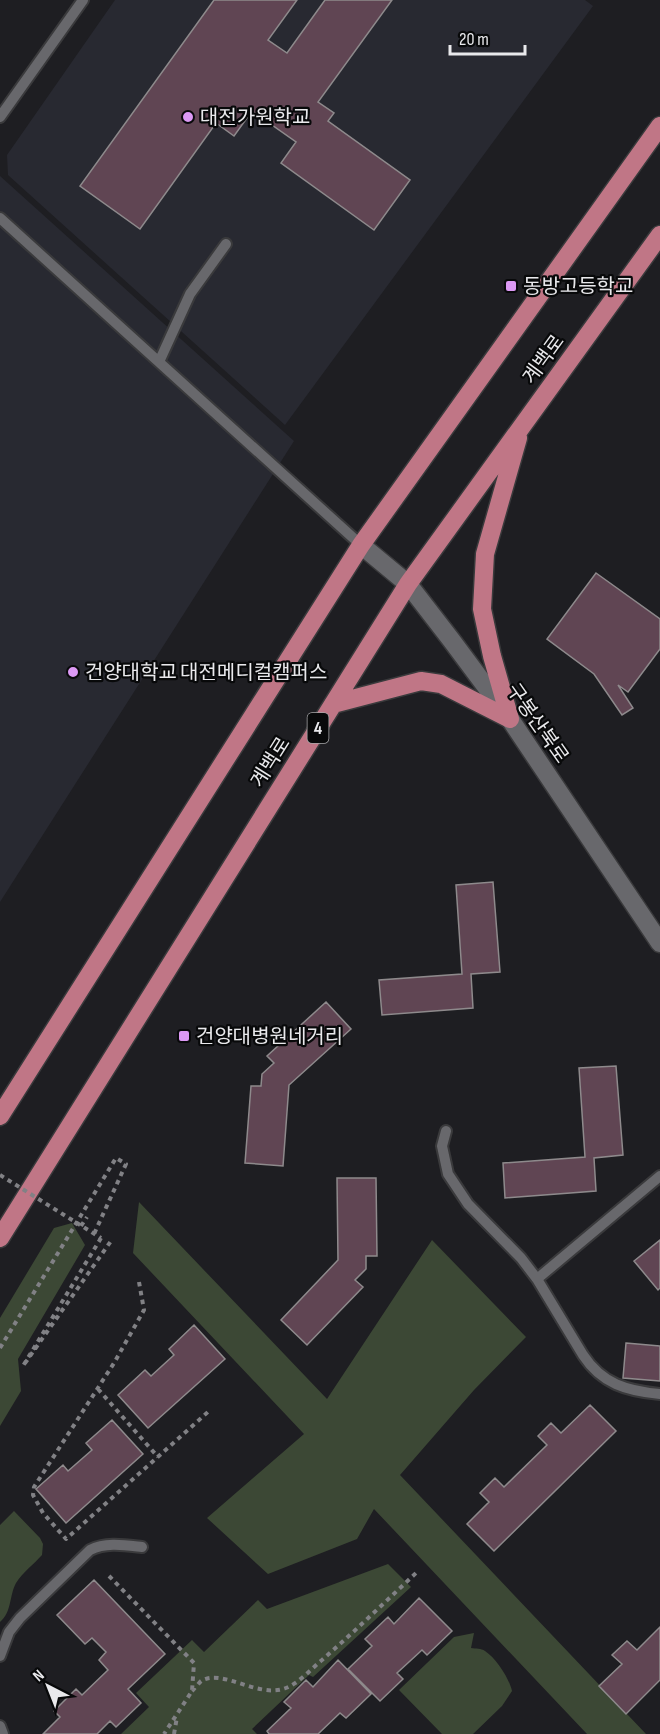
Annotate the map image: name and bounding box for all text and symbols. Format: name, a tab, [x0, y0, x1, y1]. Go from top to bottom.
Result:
scale bar	[450, 18, 525, 56]
text: 20 m	[459, 29, 489, 50]
place label: 대전가원학교	[200, 106, 310, 130]
marker: 대전가원학교	[181, 110, 195, 124]
place label: 동방고등학교	[523, 275, 633, 299]
marker: 동방고등학교	[504, 279, 518, 293]
street label: 계백로	[518, 330, 570, 389]
place label: 건양대학교 대전메디컬캠퍼스	[85, 661, 327, 685]
marker: 건양대학교 대전메디컬캠퍼스	[66, 665, 80, 679]
street label: 구봉산북로	[501, 679, 573, 768]
road number: 4	[308, 713, 328, 743]
street label: 계백로	[246, 733, 296, 792]
place label: 건양대병원네거리	[196, 1025, 343, 1049]
marker: 건양대병원네거리	[177, 1029, 191, 1043]
north arrow	[18, 1656, 78, 1716]
text: N	[29, 1666, 48, 1686]

